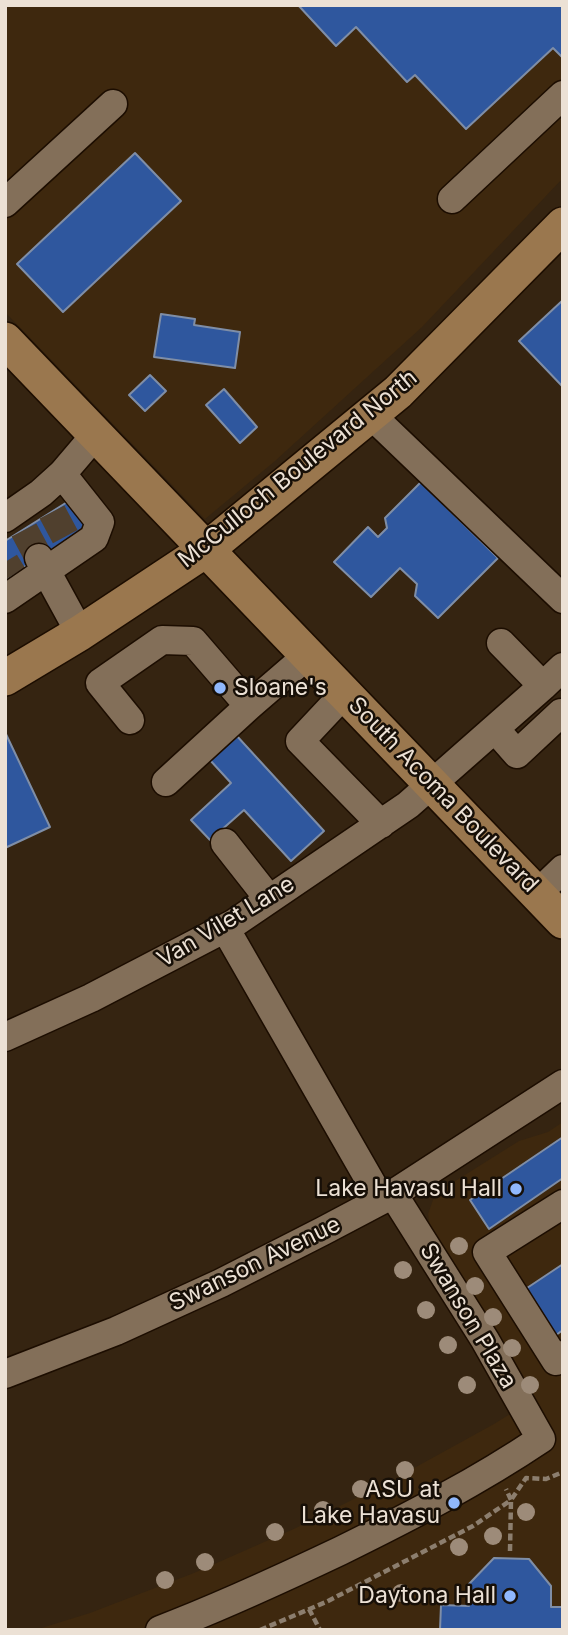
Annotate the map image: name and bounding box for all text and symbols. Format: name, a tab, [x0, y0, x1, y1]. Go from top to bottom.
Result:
street label: McCulloch Boulevard North	[173, 364, 423, 574]
place label: Sloane's	[234, 674, 327, 702]
marker: Sloane's	[212, 680, 228, 696]
street label: South Acoma Boulevard	[342, 691, 544, 899]
street label: Van Vilet Lane	[152, 870, 300, 974]
place label: Lake Havasu Hall	[315, 1175, 502, 1203]
marker: Lake Havasu Hall	[508, 1181, 524, 1197]
street label: Swanson Avenue	[165, 1211, 345, 1317]
street label: Swanson Plaza	[414, 1238, 522, 1394]
place label: ASU at Lake Havasu	[301, 1476, 440, 1530]
marker: ASU at Lake Havasu	[446, 1495, 462, 1511]
place label: Daytona Hall	[358, 1582, 496, 1610]
marker: Daytona Hall	[502, 1588, 518, 1604]

